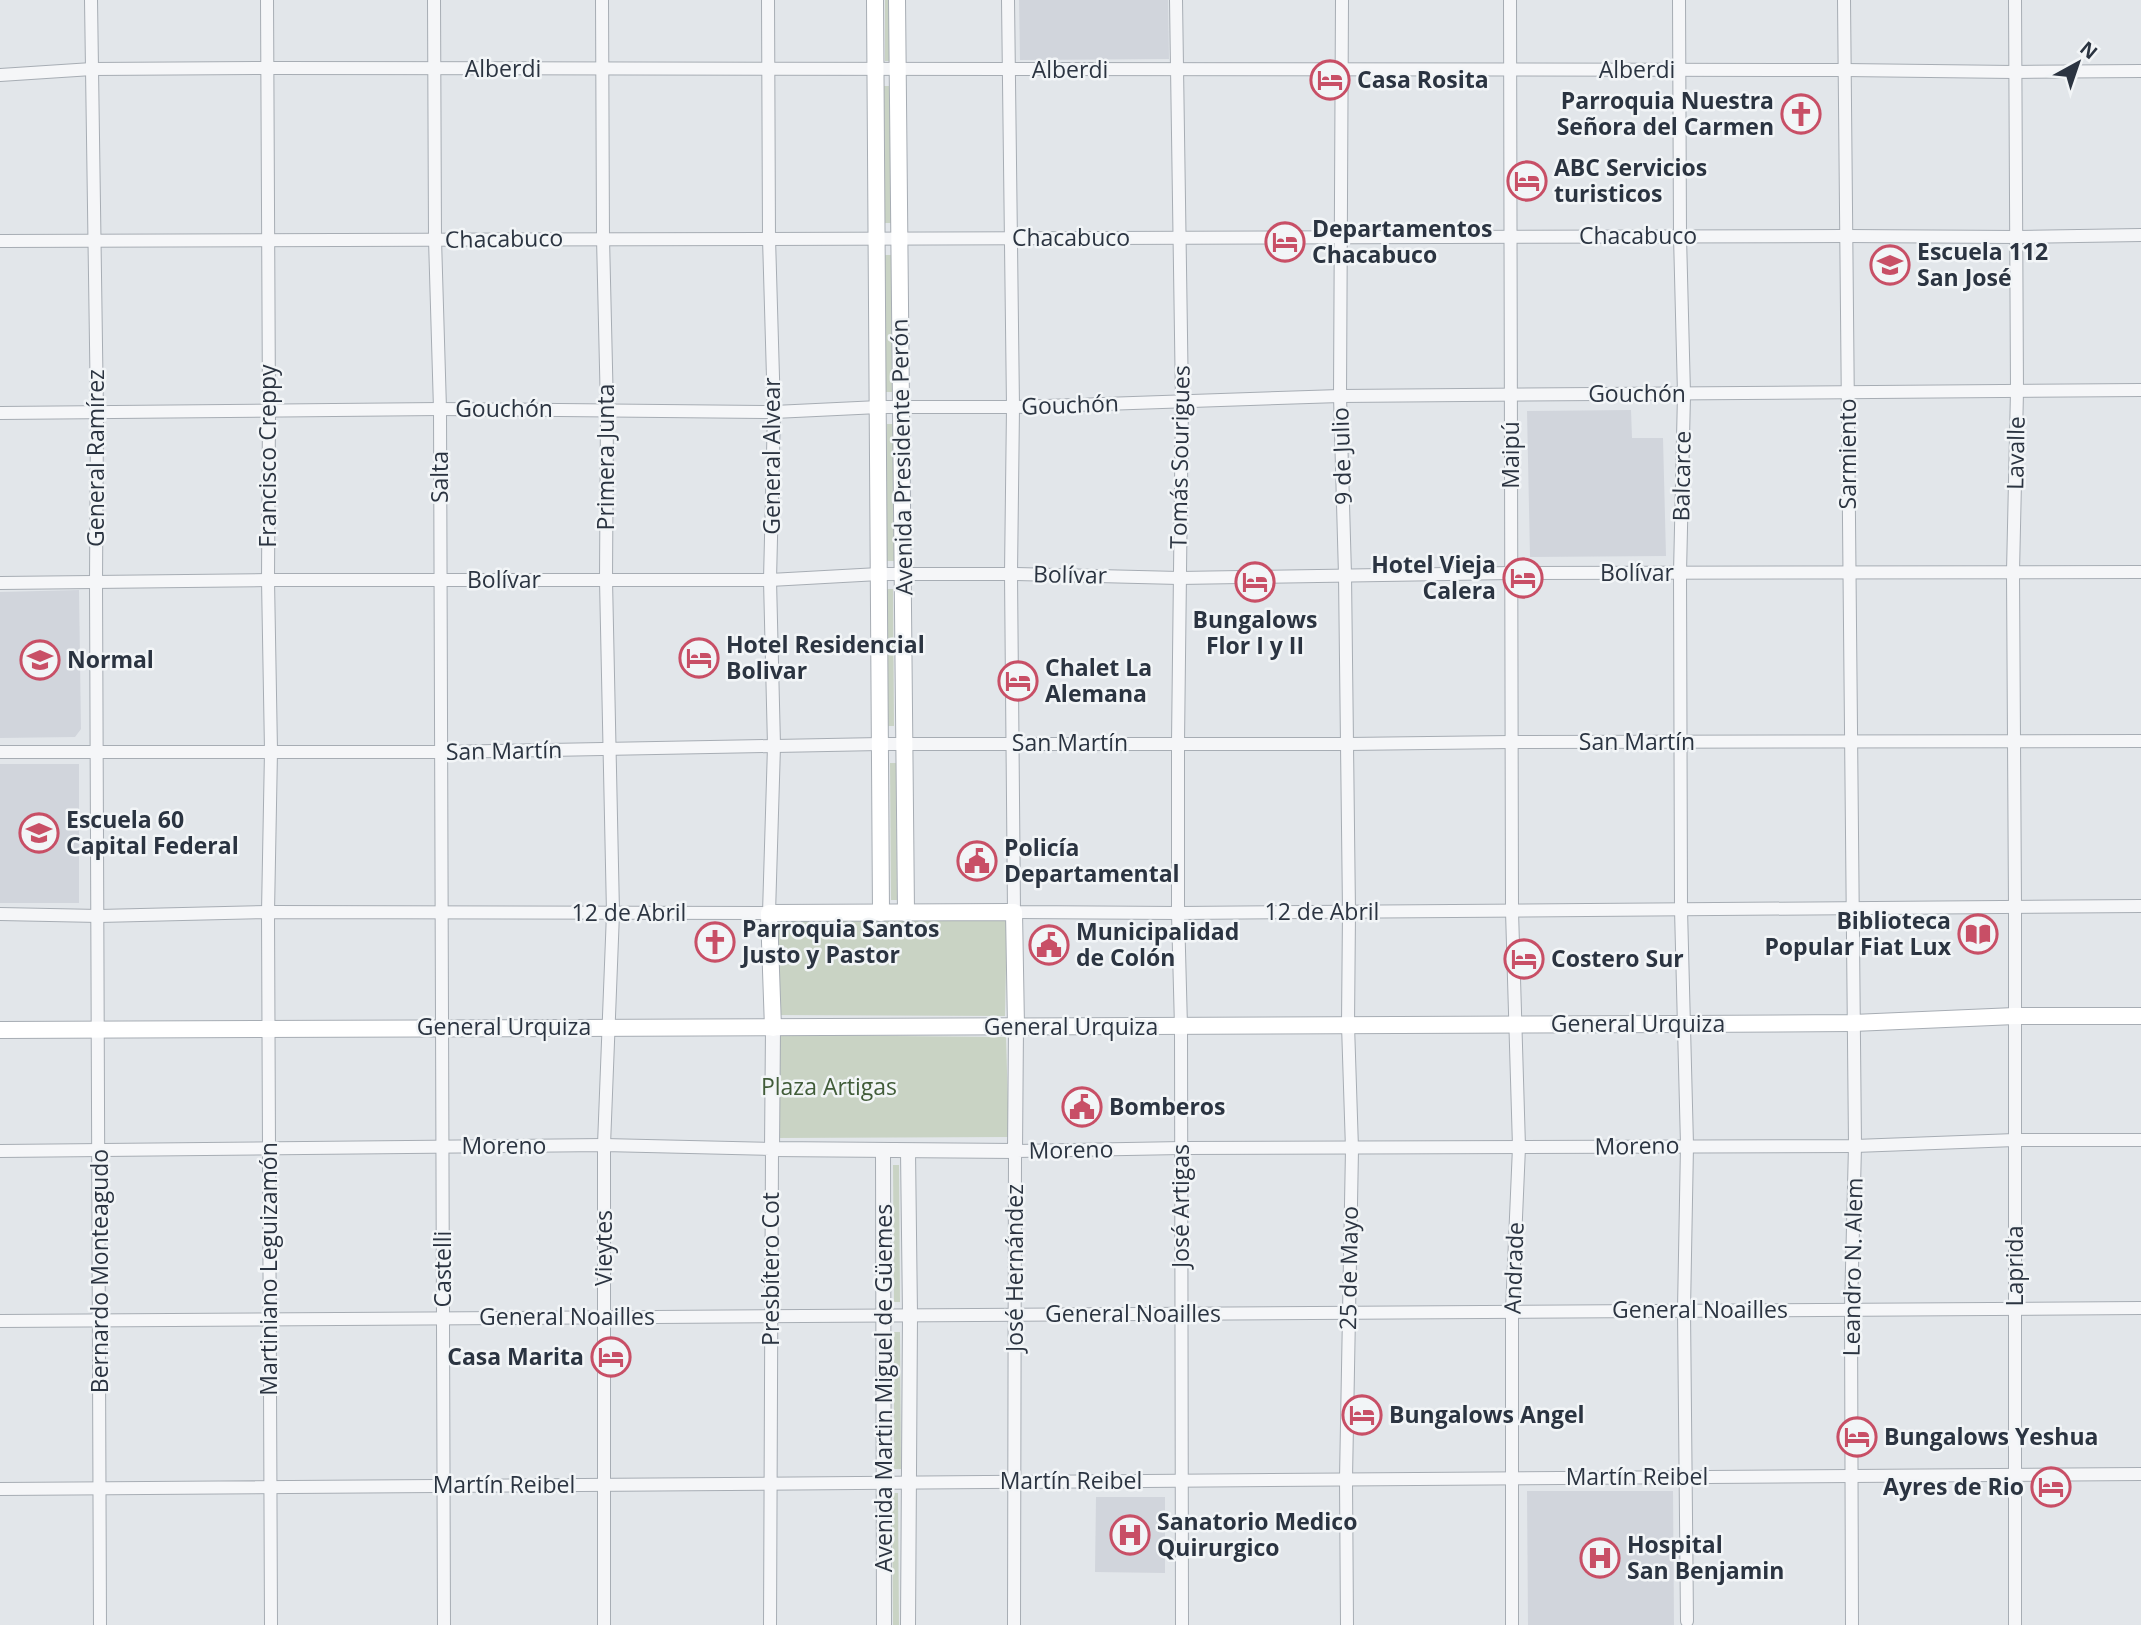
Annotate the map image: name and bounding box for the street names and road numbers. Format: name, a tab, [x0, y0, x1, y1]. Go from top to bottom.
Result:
street label: Alberdi	[465, 52, 541, 84]
street label: Alberdi	[1032, 53, 1108, 85]
street label: Alberdi	[1599, 53, 1675, 85]
street label: Chacabuco	[1579, 219, 1697, 251]
street label: Chacabuco	[445, 221, 563, 255]
street label: Chacabuco	[1012, 221, 1130, 253]
street label: Avenida Presidente Perón	[883, 318, 919, 596]
street label: Francisco Creppy	[251, 364, 283, 548]
street label: Tomás Sourigues	[1161, 365, 1197, 549]
street label: General Ramírez	[79, 369, 111, 547]
street label: General Alvear	[755, 377, 787, 535]
street label: Gouchón	[1588, 377, 1686, 409]
street label: Primera Junta	[589, 384, 621, 530]
street label: Gouchón	[1021, 386, 1119, 422]
street label: Gouchón	[455, 392, 553, 424]
street label: Sarmiento	[1831, 399, 1863, 509]
street label: 9 de Julio	[1323, 407, 1359, 505]
street label: Lavalle	[1998, 416, 2032, 490]
street label: Maipú	[1494, 421, 1526, 489]
street label: Balcarce	[1664, 430, 1698, 522]
street label: Salta	[423, 451, 455, 503]
street label: Bolívar	[1600, 556, 1675, 588]
street label: Bolívar	[1033, 557, 1108, 591]
street label: Bolívar	[467, 563, 542, 595]
street label: San Martín	[1579, 725, 1695, 757]
street label: San Martín	[1012, 726, 1128, 758]
street label: San Martín	[445, 733, 562, 767]
street label: 12 de Abril	[1265, 895, 1379, 927]
street label: 12 de Abril	[572, 896, 686, 928]
street label: General Urquiza	[1551, 1007, 1725, 1039]
street label: General Urquiza	[417, 1010, 591, 1042]
street label: General Urquiza	[984, 1010, 1158, 1042]
street label: Moreno	[1594, 1128, 1680, 1162]
street label: Moreno	[462, 1129, 546, 1161]
street label: Moreno	[1028, 1132, 1114, 1166]
street label: Martiniano Leguizamón	[252, 1142, 284, 1396]
street label: José Artigas	[1164, 1144, 1196, 1270]
street label: Bernardo Monteagudo	[83, 1149, 115, 1393]
street label: Leandro N. Alem	[1834, 1177, 1870, 1357]
street label: José Hernández	[998, 1184, 1030, 1354]
street label: Presbítero Cot	[754, 1192, 786, 1346]
street label: Avenida Martin Miguel de Güemes	[867, 1204, 899, 1572]
street label: 25 de Mayo	[1331, 1206, 1365, 1330]
street label: Vieytes	[587, 1210, 619, 1286]
street label: Andrade	[1495, 1221, 1531, 1314]
street label: Laprida	[1998, 1226, 2030, 1306]
street label: Castelli	[426, 1231, 458, 1307]
street label: General Noailles	[1612, 1293, 1788, 1325]
street label: General Noailles	[1045, 1297, 1221, 1329]
street label: General Noailles	[479, 1300, 655, 1332]
street label: Martín Reibel	[1566, 1460, 1708, 1492]
street label: Martín Reibel	[1000, 1464, 1142, 1496]
street label: Martín Reibel	[433, 1468, 575, 1500]

